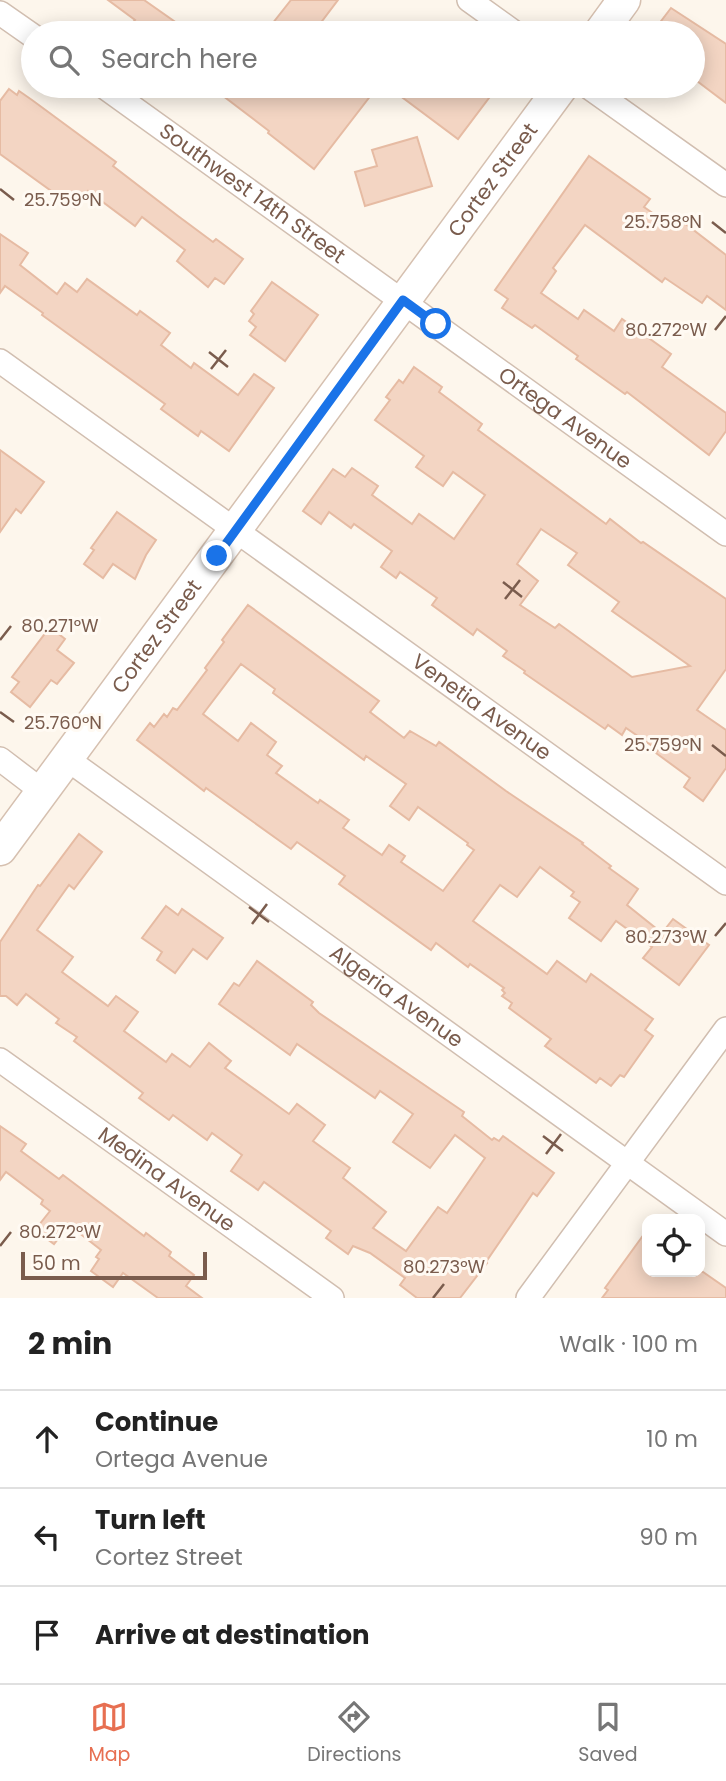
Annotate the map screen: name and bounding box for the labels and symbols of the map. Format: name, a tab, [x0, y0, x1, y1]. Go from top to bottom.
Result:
street label: Southwest 14th Street	[154, 116, 352, 270]
street label: Cortez Street	[441, 117, 544, 243]
text: 25.759°N	[24, 187, 102, 212]
text: 25.758°N	[624, 209, 702, 234]
route start	[420, 308, 451, 339]
text: 80.272°W	[625, 317, 707, 342]
street label: Ortega Avenue	[493, 360, 638, 476]
route end	[201, 540, 232, 571]
street label: Cortez Street	[104, 573, 208, 699]
text: 80.271°W	[21, 613, 99, 638]
street label: Venetia Avenue	[406, 647, 557, 767]
text: 25.760°N	[24, 710, 102, 735]
text: 25.759°N	[624, 732, 702, 757]
text: 80.273°W	[625, 924, 708, 949]
street label: Algeria Avenue	[324, 938, 469, 1054]
street label: Medina Avenue	[92, 1120, 241, 1238]
text: 80.272°W	[19, 1219, 101, 1244]
scale bar	[21, 1249, 206, 1281]
text: 80.273°W	[403, 1254, 486, 1279]

